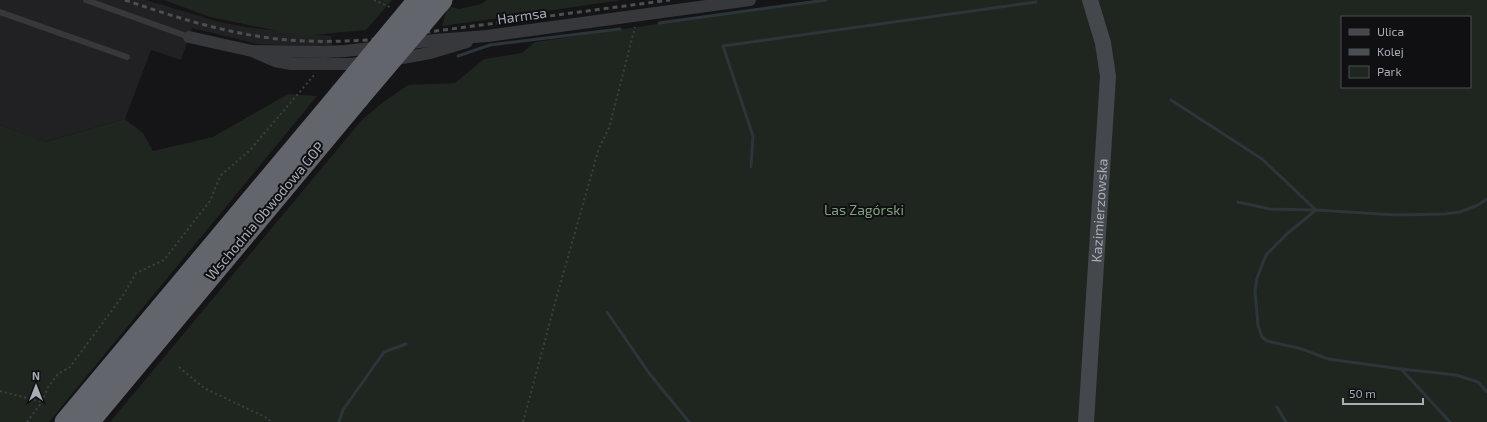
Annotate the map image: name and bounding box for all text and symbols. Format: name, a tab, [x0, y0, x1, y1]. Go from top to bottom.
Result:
street label: Harmsa	[496, 4, 548, 27]
legend	[1341, 16, 1471, 88]
text: Ulica	[1377, 24, 1404, 38]
text: Kolej	[1377, 44, 1404, 59]
text: Park	[1377, 64, 1402, 78]
street label: Wschodnia Obwodowa GOP	[202, 138, 327, 283]
street label: Kazimierzowska	[1087, 158, 1111, 263]
park label: Las Zagórski	[824, 201, 904, 218]
north arrow	[16, 366, 56, 406]
text: N	[32, 369, 40, 382]
scale bar	[1343, 380, 1423, 406]
text: 50 m	[1349, 386, 1376, 400]

